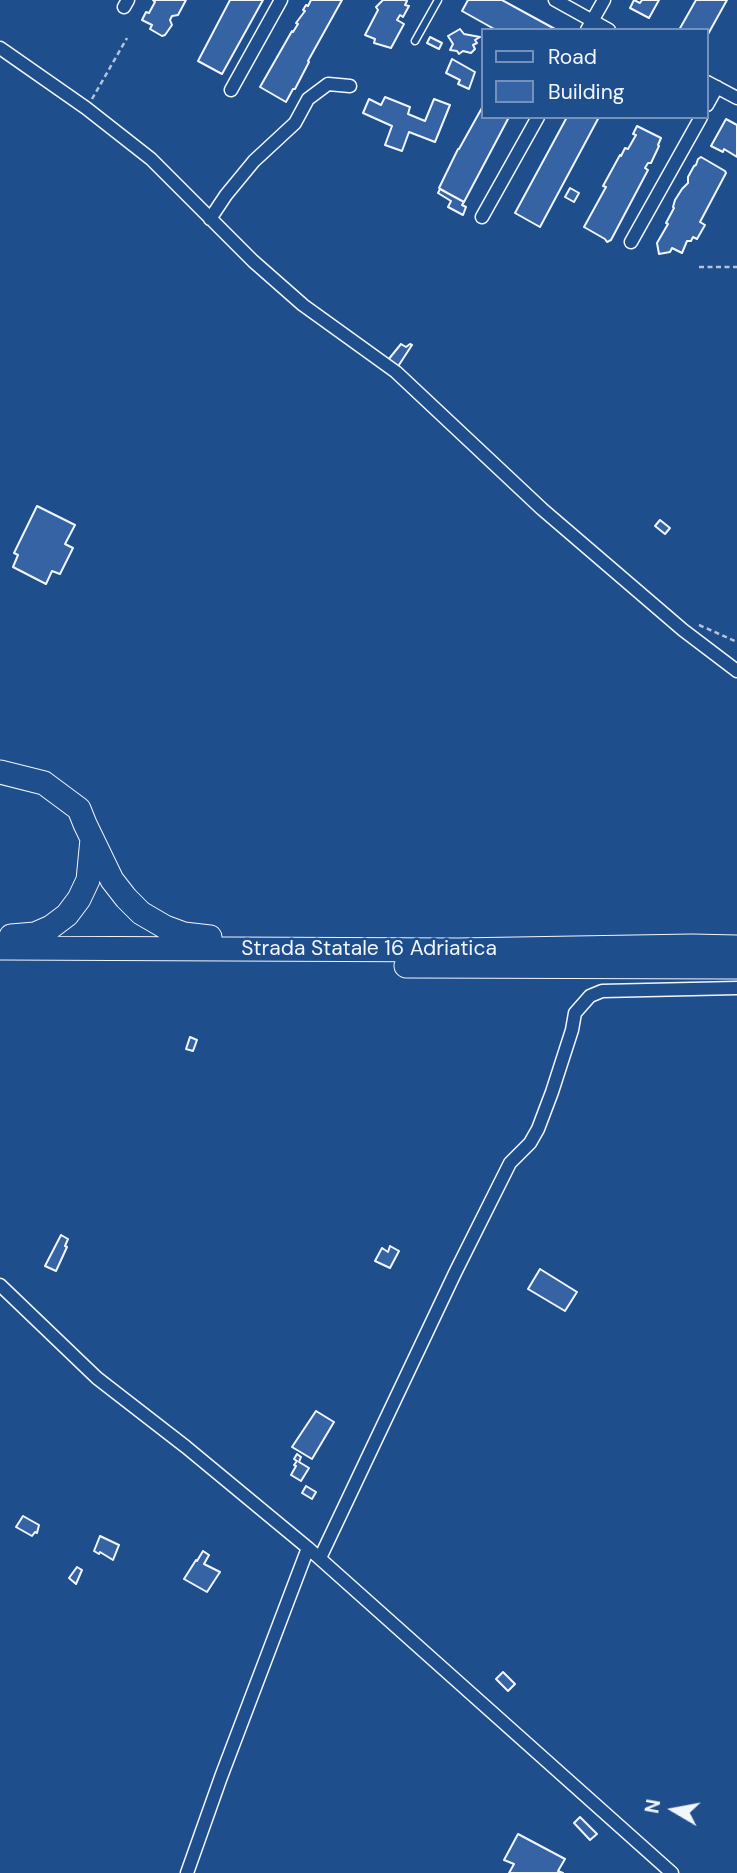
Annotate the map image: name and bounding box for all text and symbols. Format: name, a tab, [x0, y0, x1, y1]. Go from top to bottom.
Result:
legend	[482, 28, 709, 119]
text: Road	[548, 43, 597, 71]
text: Building	[548, 78, 624, 106]
street label: Strada Statale 16 Adriatica	[241, 936, 497, 962]
north arrow	[639, 1775, 709, 1845]
text: N	[639, 1797, 666, 1815]

